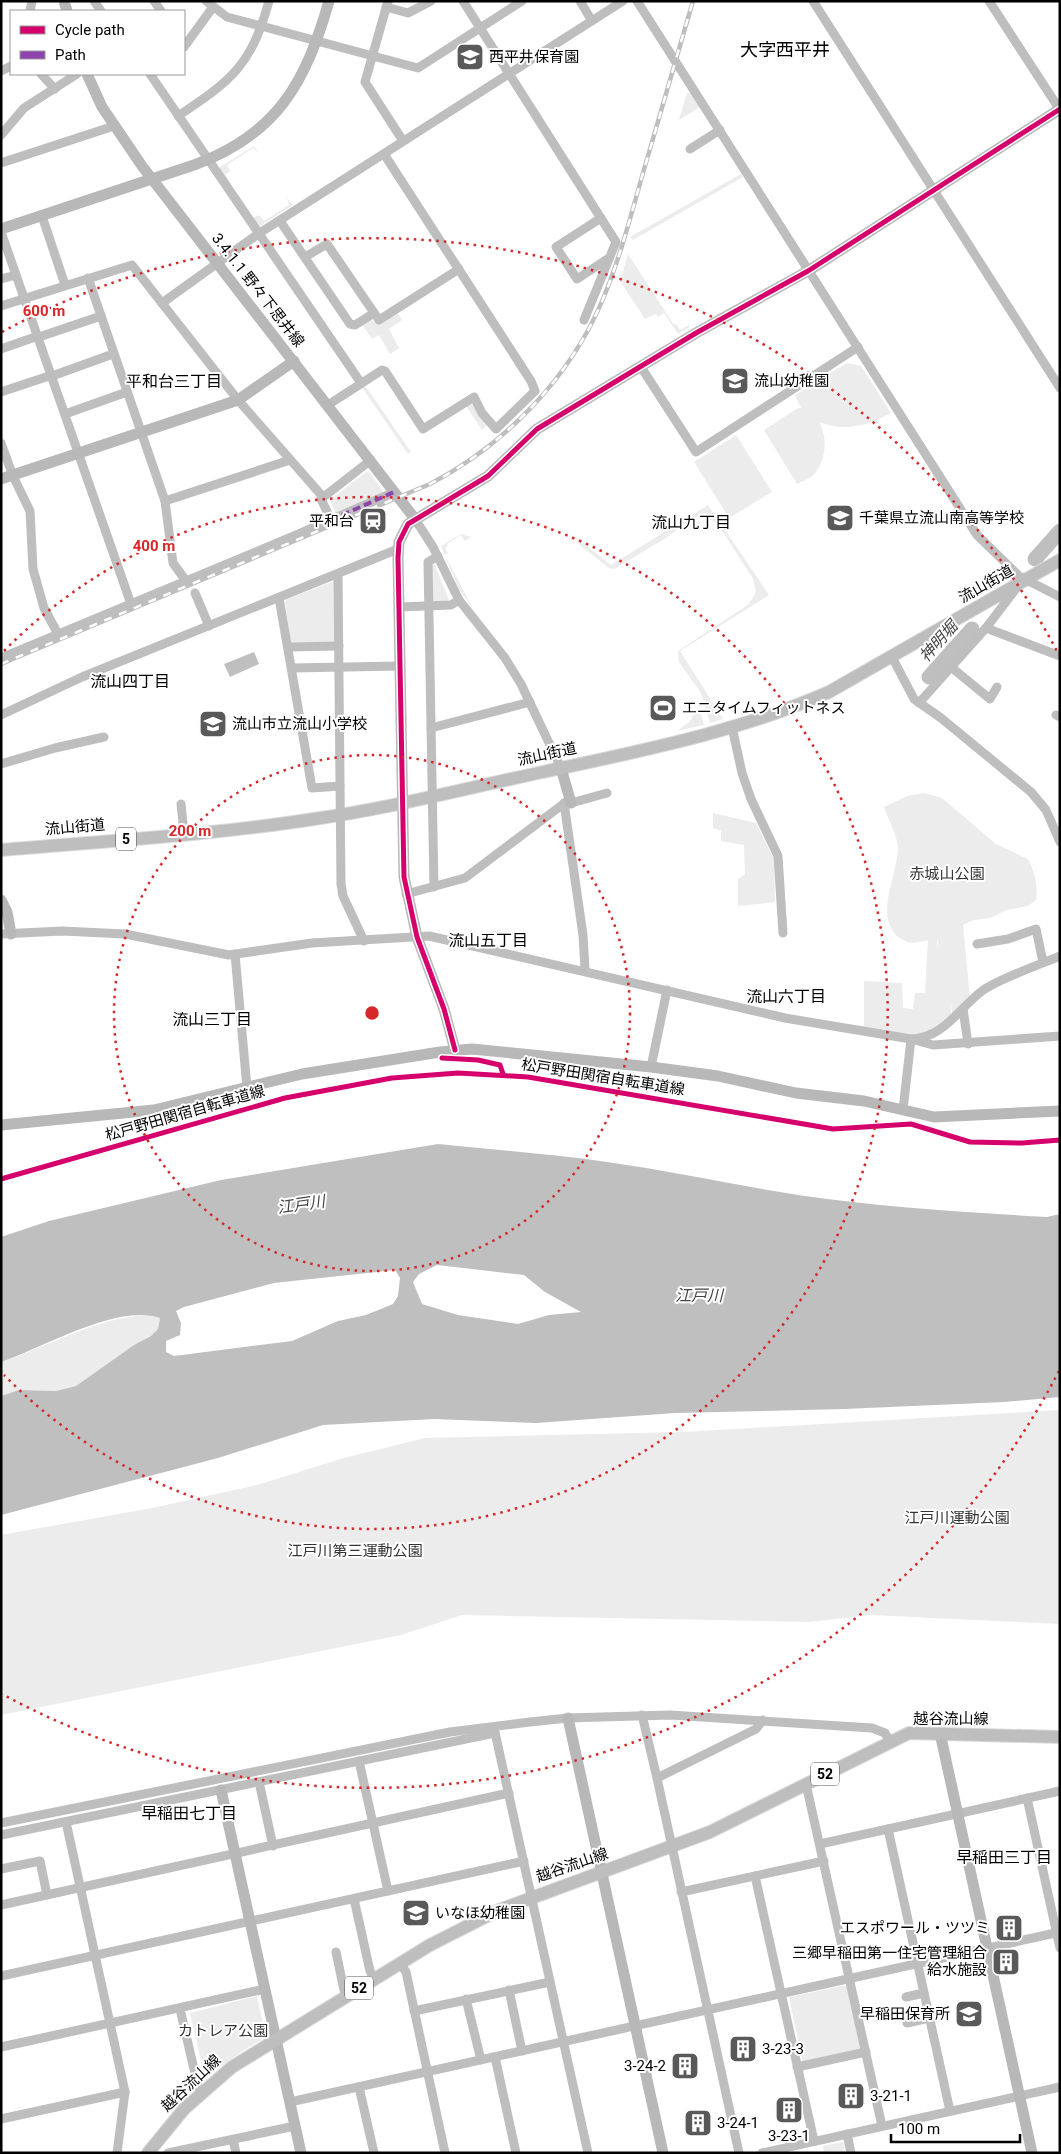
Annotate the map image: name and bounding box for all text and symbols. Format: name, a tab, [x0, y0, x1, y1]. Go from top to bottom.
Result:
legend	[10, 10, 185, 75]
text: Cycle path	[55, 21, 125, 39]
district label: 大字西平井	[740, 39, 830, 60]
school or university icon: 西平井保育園	[455, 42, 485, 72]
text: Path	[55, 46, 86, 64]
place label: 西平井保育園	[489, 48, 579, 66]
street label: 3.4.1.1 野々下思井線	[208, 230, 308, 350]
text: 600 m	[23, 302, 65, 320]
school or university icon: 流山幼稚園	[720, 366, 750, 396]
district label: 平和台三丁目	[126, 372, 222, 391]
place label: 流山幼稚園	[754, 372, 829, 390]
school or university icon: 千葉県立流山南高等学校	[825, 503, 855, 533]
station icon: 平和台	[358, 506, 388, 536]
place label: 千葉県立流山南高等学校	[859, 509, 1024, 527]
place label: 平和台	[309, 512, 354, 530]
district label: 流山九丁目	[651, 513, 731, 532]
text: 400 m	[133, 537, 175, 555]
street label: 流山街道	[956, 561, 1016, 607]
water label: 神明堀	[915, 615, 963, 666]
district label: 流山四丁目	[90, 672, 170, 691]
sports icon: エニタイムフィットネス	[648, 693, 678, 723]
place label: エニタイムフィットネス	[682, 699, 846, 717]
school or university icon: 流山市立流山小学校	[198, 709, 228, 739]
place label: 流山市立流山小学校	[232, 715, 367, 733]
street label: 流山街道	[516, 739, 578, 769]
street label: 流山街道	[44, 815, 106, 839]
text: 200 m	[169, 822, 211, 840]
road number: 5	[116, 828, 136, 851]
park label: 赤城山公園	[909, 865, 985, 883]
district label: 流山五丁目	[448, 931, 528, 950]
district label: 流山六丁目	[746, 987, 826, 1006]
centre of rings	[363, 1004, 381, 1022]
district label: 流山三丁目	[172, 1010, 252, 1029]
street label: 松戸野田関宿自転車道線	[520, 1055, 686, 1099]
street label: 松戸野田関宿自転車道線	[103, 1082, 267, 1144]
water label: 江戸川	[276, 1191, 328, 1217]
water label: 江戸川	[675, 1286, 725, 1305]
park label: 江戸川運動公園	[904, 1509, 1010, 1527]
park label: 江戸川第三運動公園	[287, 1542, 423, 1560]
street label: 越谷流山線	[912, 1710, 989, 1728]
road number: 52	[811, 1762, 839, 1786]
district label: 早稲田七丁目	[141, 1804, 237, 1823]
street label: 越谷流山線	[533, 1844, 610, 1886]
district label: 早稲田三丁目	[956, 1848, 1052, 1867]
school or university icon: いなほ幼稚園	[401, 1898, 431, 1928]
place label: いなほ幼稚園	[435, 1904, 525, 1922]
building icon: エスポワール・ツツミ	[994, 1913, 1024, 1943]
place label: エスポワール・ツツミ	[840, 1919, 990, 1937]
place label: 三郷早稲田第一住宅管理組合 給水施設	[792, 1944, 987, 1979]
building icon: 三郷早稲田第一住宅管理組合 給水施設	[991, 1947, 1021, 1977]
road number: 52	[345, 1976, 373, 2000]
school or university icon: 早稲田保育所	[954, 1999, 984, 2029]
place label: 早稲田保育所	[860, 2005, 950, 2023]
park label: カトレア公園	[178, 2022, 268, 2040]
building icon: 3-23-3	[728, 2034, 758, 2064]
place label: 3-23-3	[762, 2040, 804, 2058]
street label: 越谷流山線	[157, 2051, 225, 2116]
building icon: 3-24-2	[670, 2051, 700, 2081]
place label: 3-24-2	[624, 2057, 666, 2075]
building icon: 3-21-1	[836, 2081, 866, 2111]
place label: 3-21-1	[870, 2087, 912, 2105]
building icon: 3-23-1	[774, 2095, 804, 2125]
building icon: 3-24-1	[683, 2108, 713, 2138]
scale bar	[891, 2112, 1020, 2144]
place label: 3-24-1	[717, 2114, 759, 2132]
text: 100 m	[898, 2120, 940, 2138]
place label: 3-23-1	[768, 2127, 810, 2145]

